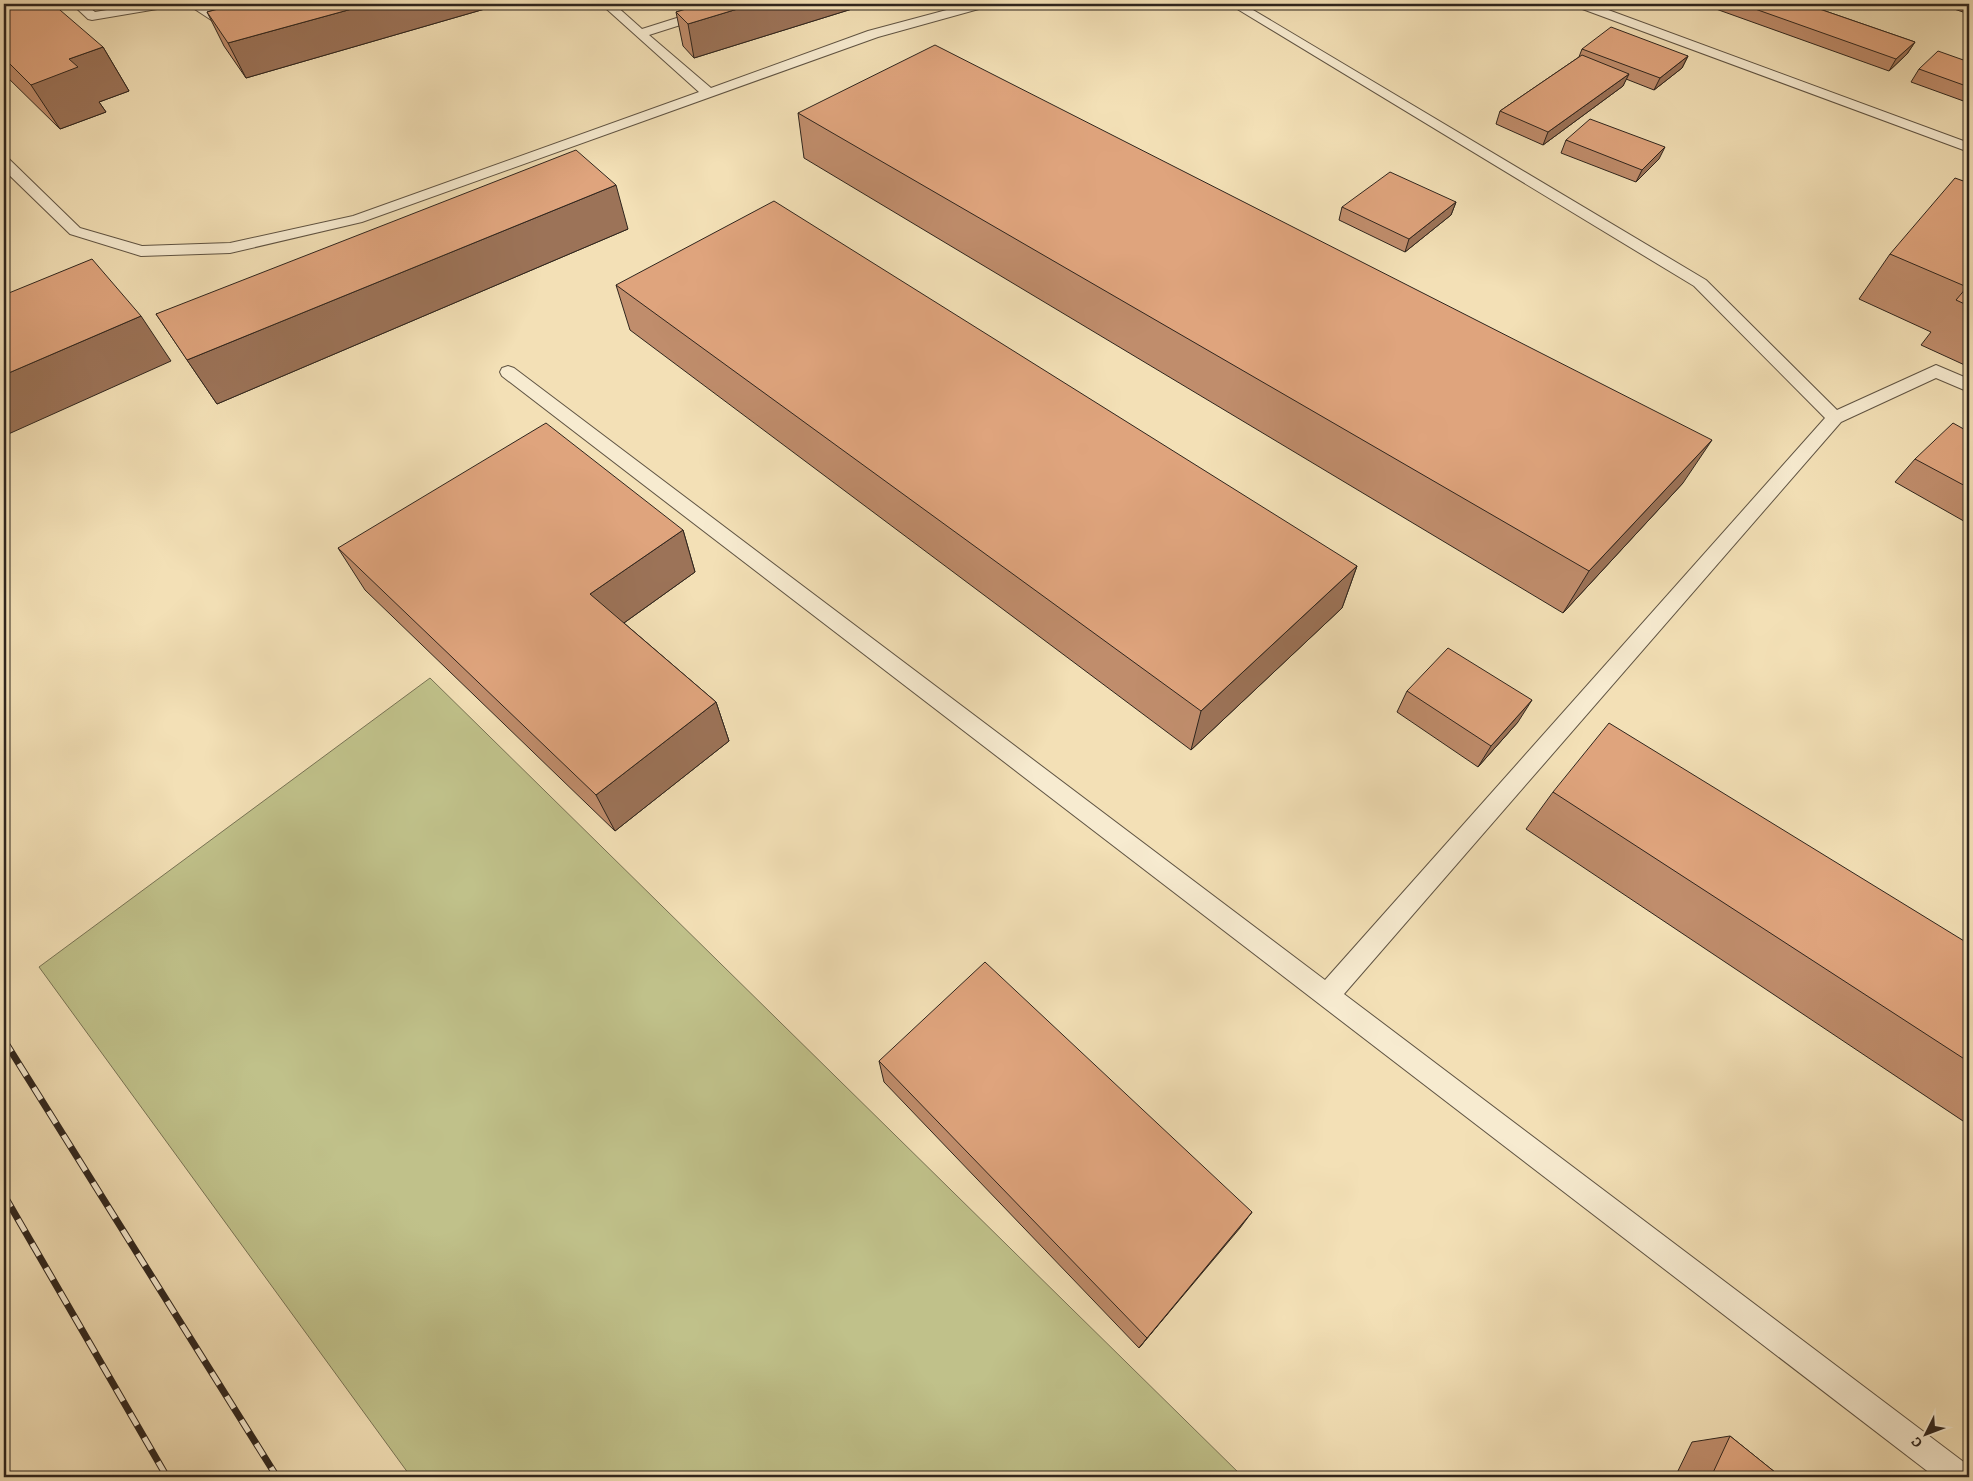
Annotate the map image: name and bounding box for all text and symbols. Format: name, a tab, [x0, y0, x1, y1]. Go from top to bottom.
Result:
north arrow	[1900, 1408, 1950, 1458]
text: С	[1907, 1433, 1927, 1452]

